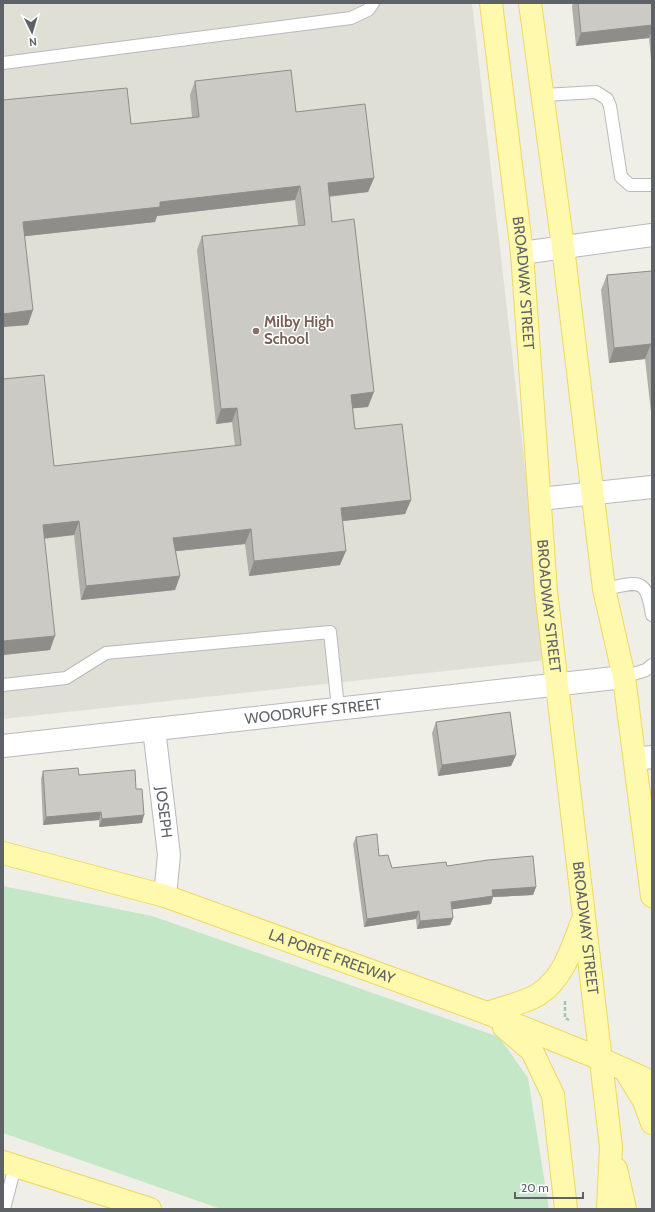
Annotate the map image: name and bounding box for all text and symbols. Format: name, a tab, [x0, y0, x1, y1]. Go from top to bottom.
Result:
north arrow	[12, 12, 52, 52]
text: N	[28, 35, 37, 49]
street label: BROADWAY STREET	[509, 215, 538, 350]
place label: Milby High School	[264, 313, 334, 348]
marker: Milby High School	[251, 326, 261, 336]
street label: BROADWAY STREET	[533, 539, 564, 674]
street label: WOODRUFF STREET	[244, 695, 382, 728]
street label: JOSEPH	[152, 785, 176, 839]
street label: BROADWAY STREET	[569, 860, 602, 995]
street label: LA PORTE FREEWAY	[266, 925, 398, 988]
scale bar	[515, 1174, 583, 1200]
text: 20 m	[521, 1180, 549, 1195]

